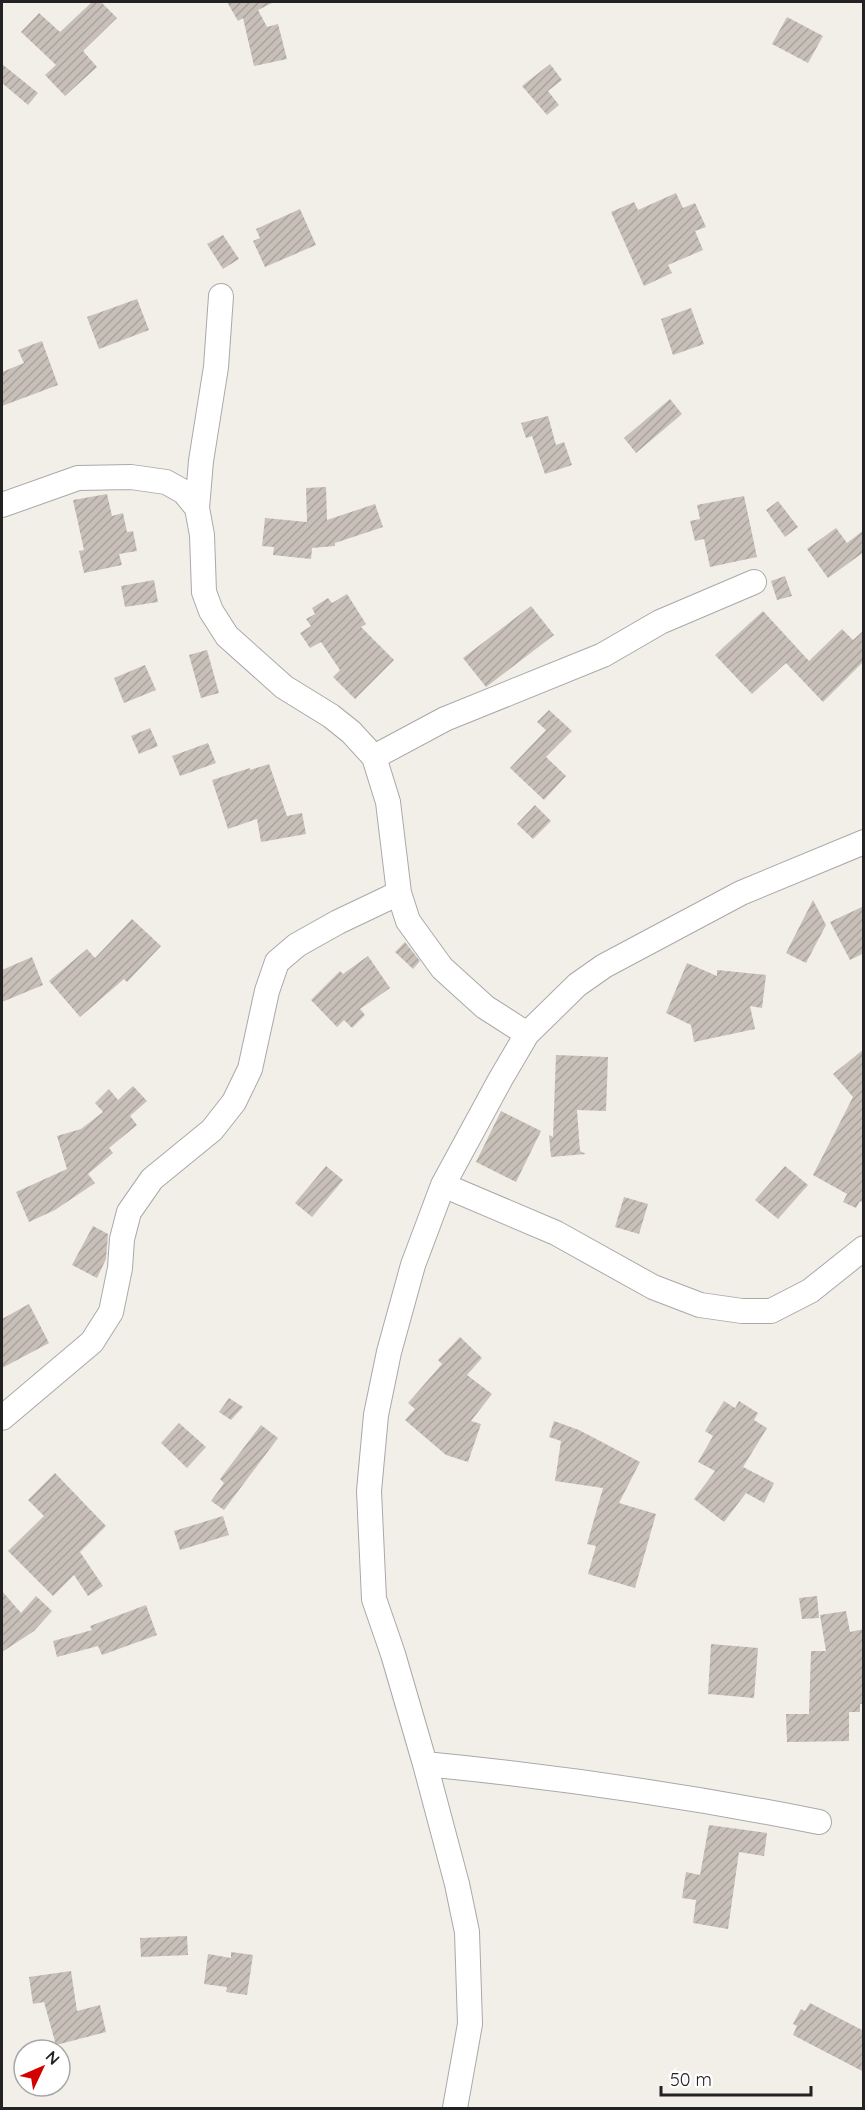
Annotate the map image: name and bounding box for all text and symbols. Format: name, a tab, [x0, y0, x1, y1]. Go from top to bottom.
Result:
north arrow	[12, 2038, 72, 2098]
text: N	[42, 2046, 64, 2069]
scale bar	[661, 2059, 811, 2097]
text: 50 m	[670, 2068, 712, 2091]

